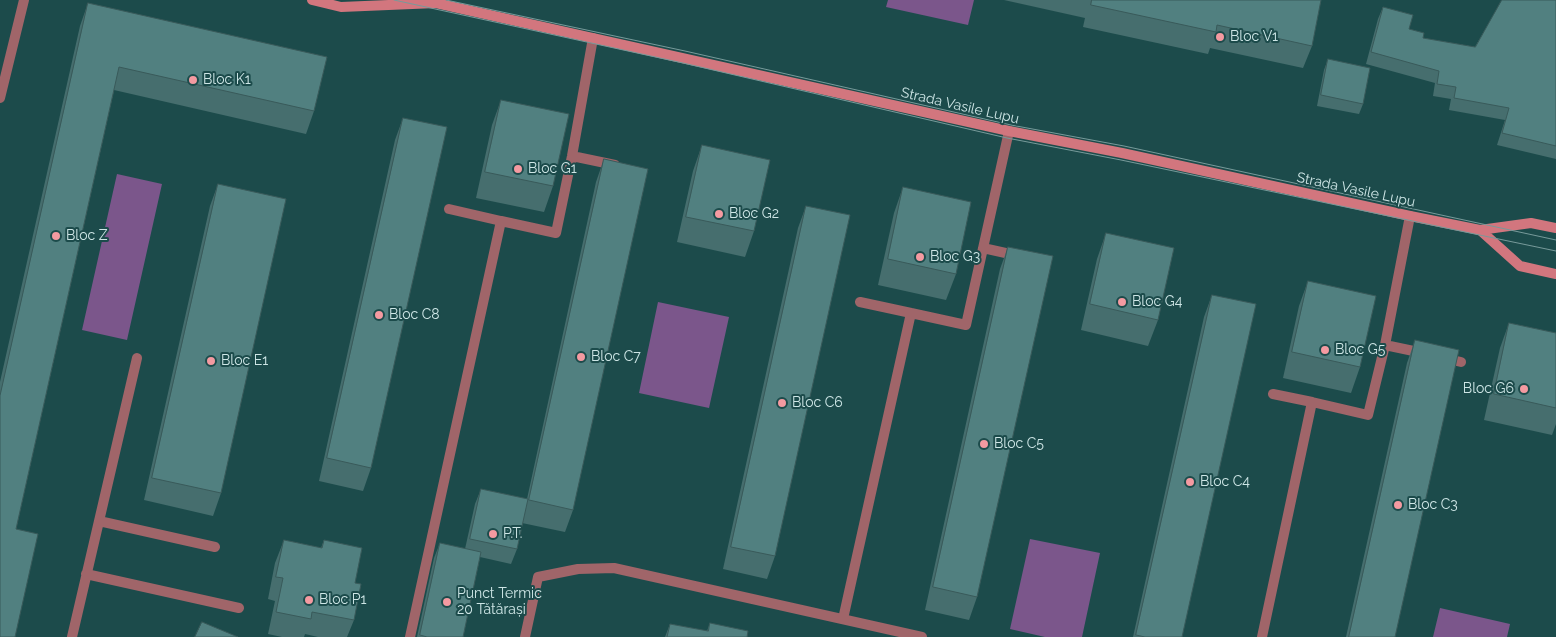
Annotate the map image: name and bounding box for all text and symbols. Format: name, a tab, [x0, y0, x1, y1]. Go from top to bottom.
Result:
place label: Bloc V1	[1230, 29, 1278, 45]
marker: Bloc V1	[1214, 31, 1226, 43]
place label: Bloc K1	[203, 72, 251, 88]
marker: Bloc K1	[187, 74, 199, 86]
street label: Strada Vasile Lupu	[899, 84, 1021, 128]
place label: Bloc G1	[528, 161, 577, 177]
marker: Bloc G1	[512, 163, 524, 175]
street label: Strada Vasile Lupu	[1295, 169, 1417, 211]
place label: Bloc G2	[729, 206, 779, 222]
marker: Bloc G2	[713, 208, 725, 220]
place label: Bloc Z	[66, 228, 108, 244]
marker: Bloc Z	[50, 230, 62, 242]
place label: Bloc G3	[930, 249, 980, 265]
marker: Bloc G3	[914, 251, 926, 263]
place label: Bloc G4	[1132, 294, 1182, 310]
marker: Bloc G4	[1116, 296, 1128, 308]
place label: Bloc C8	[389, 307, 440, 323]
marker: Bloc C8	[373, 309, 385, 321]
place label: Bloc G5	[1335, 342, 1385, 358]
marker: Bloc G5	[1319, 344, 1331, 356]
place label: Bloc C7	[591, 349, 641, 365]
marker: Bloc C7	[575, 351, 587, 363]
place label: Bloc E1	[221, 353, 268, 369]
marker: Bloc E1	[205, 355, 217, 367]
place label: Bloc G6	[1463, 381, 1514, 397]
marker: Bloc G6	[1518, 383, 1530, 395]
place label: Bloc C6	[792, 395, 843, 411]
marker: Bloc C6	[776, 397, 788, 409]
place label: Bloc C5	[994, 436, 1044, 452]
marker: Bloc C5	[978, 438, 990, 450]
place label: Bloc C4	[1200, 474, 1250, 490]
marker: Bloc C4	[1184, 476, 1196, 488]
place label: Bloc C3	[1408, 497, 1458, 513]
marker: Bloc C3	[1392, 499, 1404, 511]
place label: P.T.	[503, 526, 522, 542]
marker: P.T.	[487, 528, 499, 540]
place label: Punct Termic 20 Tătărași	[457, 586, 542, 618]
place label: Bloc P1	[319, 592, 366, 608]
marker: Bloc P1	[303, 594, 315, 606]
marker: Punct Termic 20 Tătărași	[441, 596, 453, 608]

